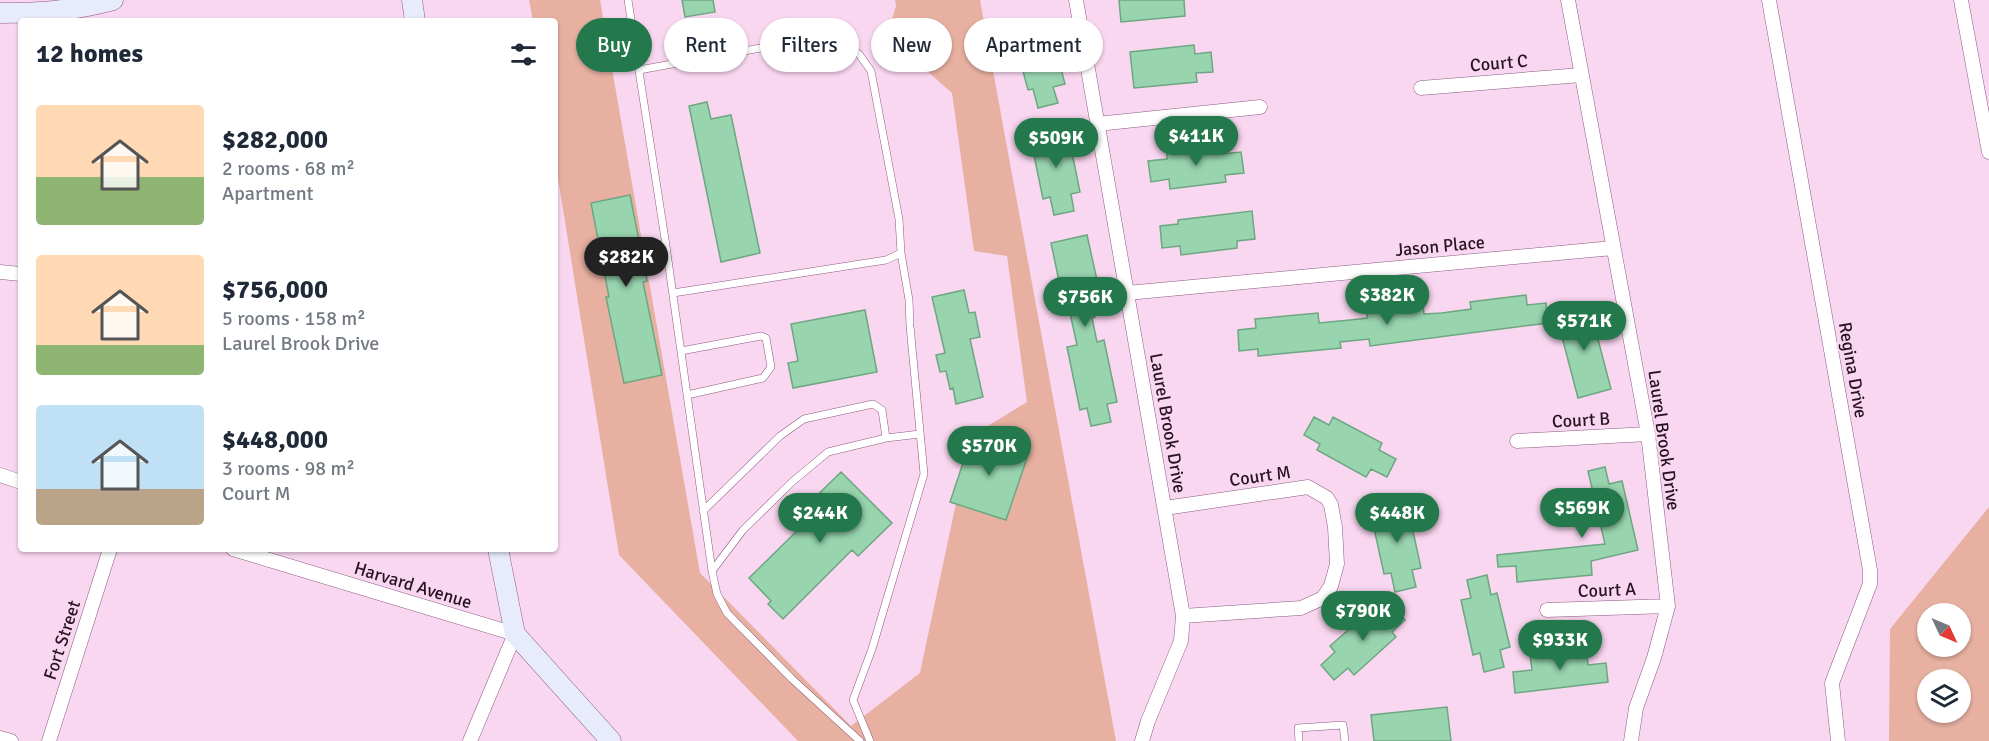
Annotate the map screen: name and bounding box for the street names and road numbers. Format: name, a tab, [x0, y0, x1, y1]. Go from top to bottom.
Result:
street label: Court C	[1469, 49, 1529, 76]
street label: Jason Place	[1394, 231, 1486, 261]
street label: Regina Drive	[1834, 320, 1872, 420]
street label: Laurel Brook Drive	[1145, 351, 1191, 495]
street label: Laurel Brook Drive	[1643, 368, 1685, 512]
street label: Court B	[1551, 407, 1611, 433]
street label: Court M	[1228, 461, 1292, 491]
street label: Harvard Avenue	[351, 557, 475, 613]
street label: Court A	[1578, 578, 1636, 602]
street label: Fort Street	[39, 597, 85, 683]

